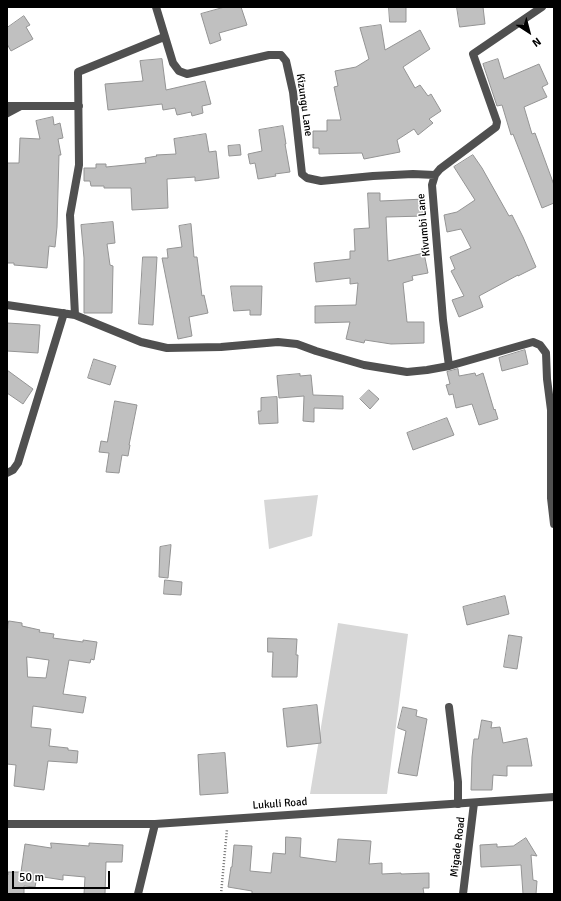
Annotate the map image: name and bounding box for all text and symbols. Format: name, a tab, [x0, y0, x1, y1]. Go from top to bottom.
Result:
north arrow	[509, 12, 549, 52]
text: N	[529, 35, 543, 50]
street label: Kizungu Lane	[293, 73, 315, 137]
street label: Kivumbi Lane	[415, 193, 433, 257]
street label: Lukuli Road	[252, 795, 308, 813]
street label: Migade Road	[448, 816, 468, 878]
scale bar	[14, 863, 112, 889]
text: 50 m	[19, 870, 44, 885]

